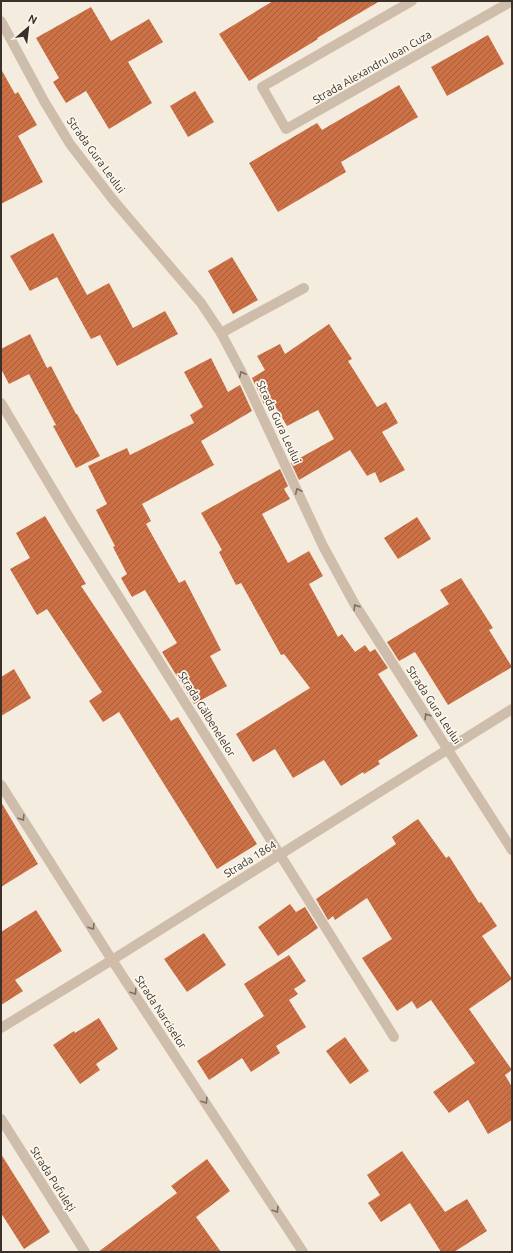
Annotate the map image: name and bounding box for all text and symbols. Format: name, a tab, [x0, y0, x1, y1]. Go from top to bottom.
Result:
north arrow	[8, 8, 48, 48]
text: N	[26, 12, 39, 26]
street label: Strada Alexandru Ioan Cuza	[311, 28, 433, 106]
street label: Strada Gura Leului	[65, 115, 127, 195]
one-way arrow	[239, 370, 247, 378]
street label: Strada Gura Leului	[255, 379, 303, 465]
one-way arrow	[295, 488, 303, 495]
one-way arrow	[354, 604, 361, 611]
street label: Strada Gura Leului	[404, 664, 464, 746]
street label: Strada Gălbenelelor	[176, 669, 238, 759]
one-way arrow	[425, 714, 432, 721]
one-way arrow	[17, 814, 25, 821]
street label: Strada 1864	[222, 838, 278, 880]
one-way arrow	[87, 923, 94, 930]
street label: Strada Narciselor	[133, 973, 189, 1051]
one-way arrow	[129, 988, 136, 995]
one-way arrow	[200, 1097, 207, 1104]
street label: Strada Pufuleți	[28, 1145, 78, 1213]
one-way arrow	[271, 1206, 279, 1213]

